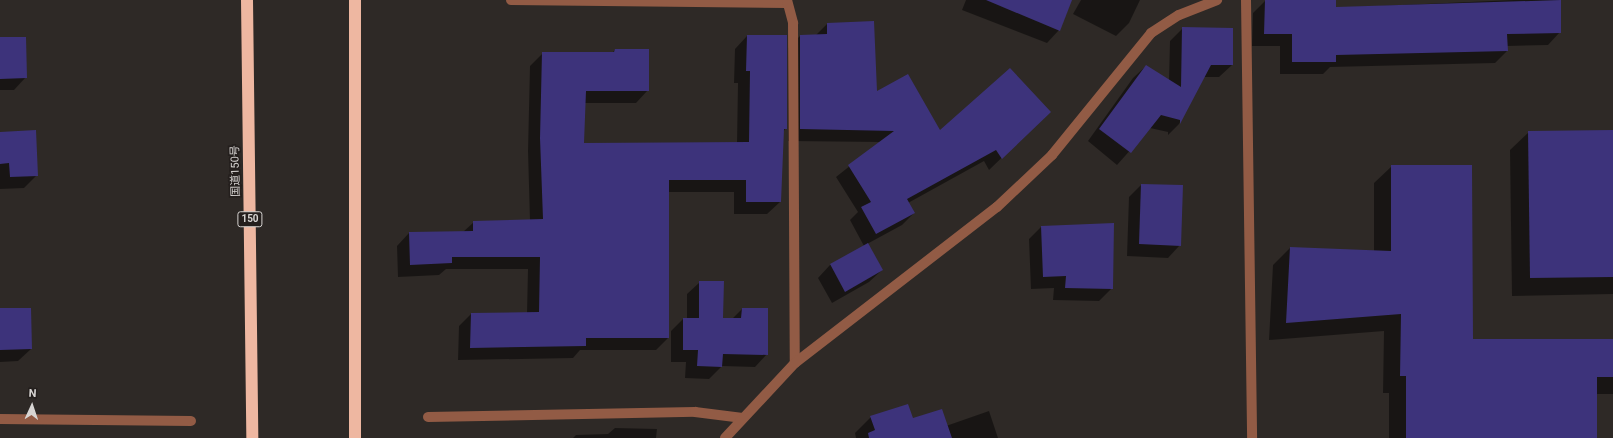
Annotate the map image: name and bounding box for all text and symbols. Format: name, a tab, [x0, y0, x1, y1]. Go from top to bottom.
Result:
street label: 国道150号	[229, 145, 243, 197]
road number: 150	[237, 211, 263, 227]
north arrow	[12, 386, 52, 426]
text: N	[28, 387, 37, 400]

